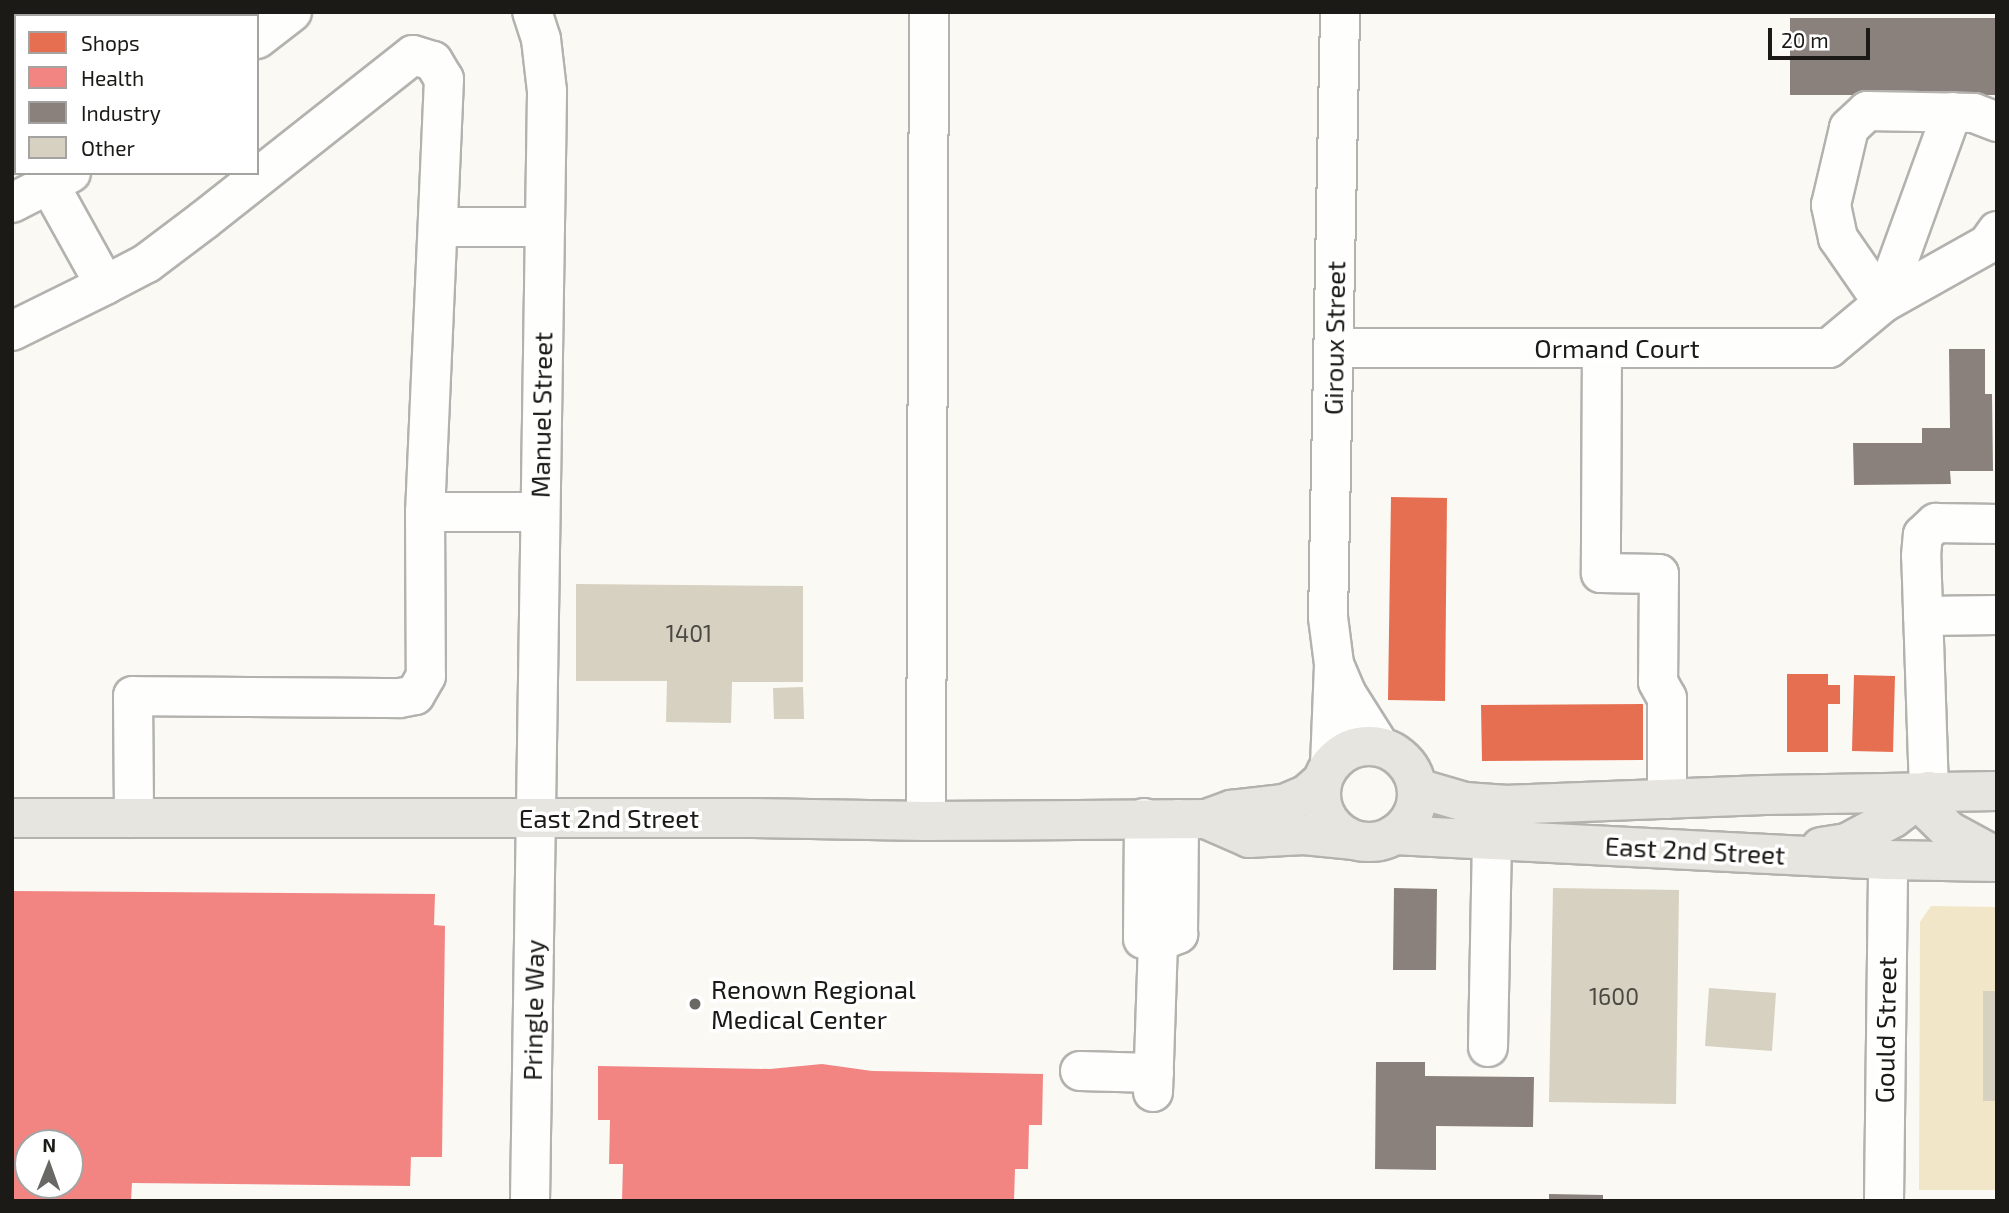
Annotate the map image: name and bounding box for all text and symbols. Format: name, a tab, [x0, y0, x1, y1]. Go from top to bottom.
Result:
legend	[14, 14, 259, 175]
scale bar	[1771, 14, 1872, 58]
text: 20 m	[1781, 27, 1829, 52]
text: Shops	[81, 30, 140, 55]
text: Health	[81, 65, 144, 90]
text: Industry	[81, 100, 161, 125]
text: Other	[81, 135, 135, 160]
street label: Giroux Street	[1317, 261, 1351, 415]
street label: Manuel Street	[524, 331, 558, 499]
street label: Ormand Court	[1534, 332, 1700, 364]
house number: 1401	[666, 619, 712, 647]
street label: East 2nd Street	[519, 802, 699, 834]
street label: East 2nd Street	[1604, 830, 1786, 870]
street label: Pringle Way	[516, 939, 550, 1081]
street label: Gould Street	[1868, 956, 1902, 1104]
place label: Renown Regional Medical Center	[711, 973, 916, 1034]
house number: 1600	[1589, 982, 1639, 1010]
marker: Renown Regional Medical Center	[685, 994, 705, 1014]
north arrow	[14, 1129, 84, 1199]
text: N	[42, 1133, 56, 1156]

